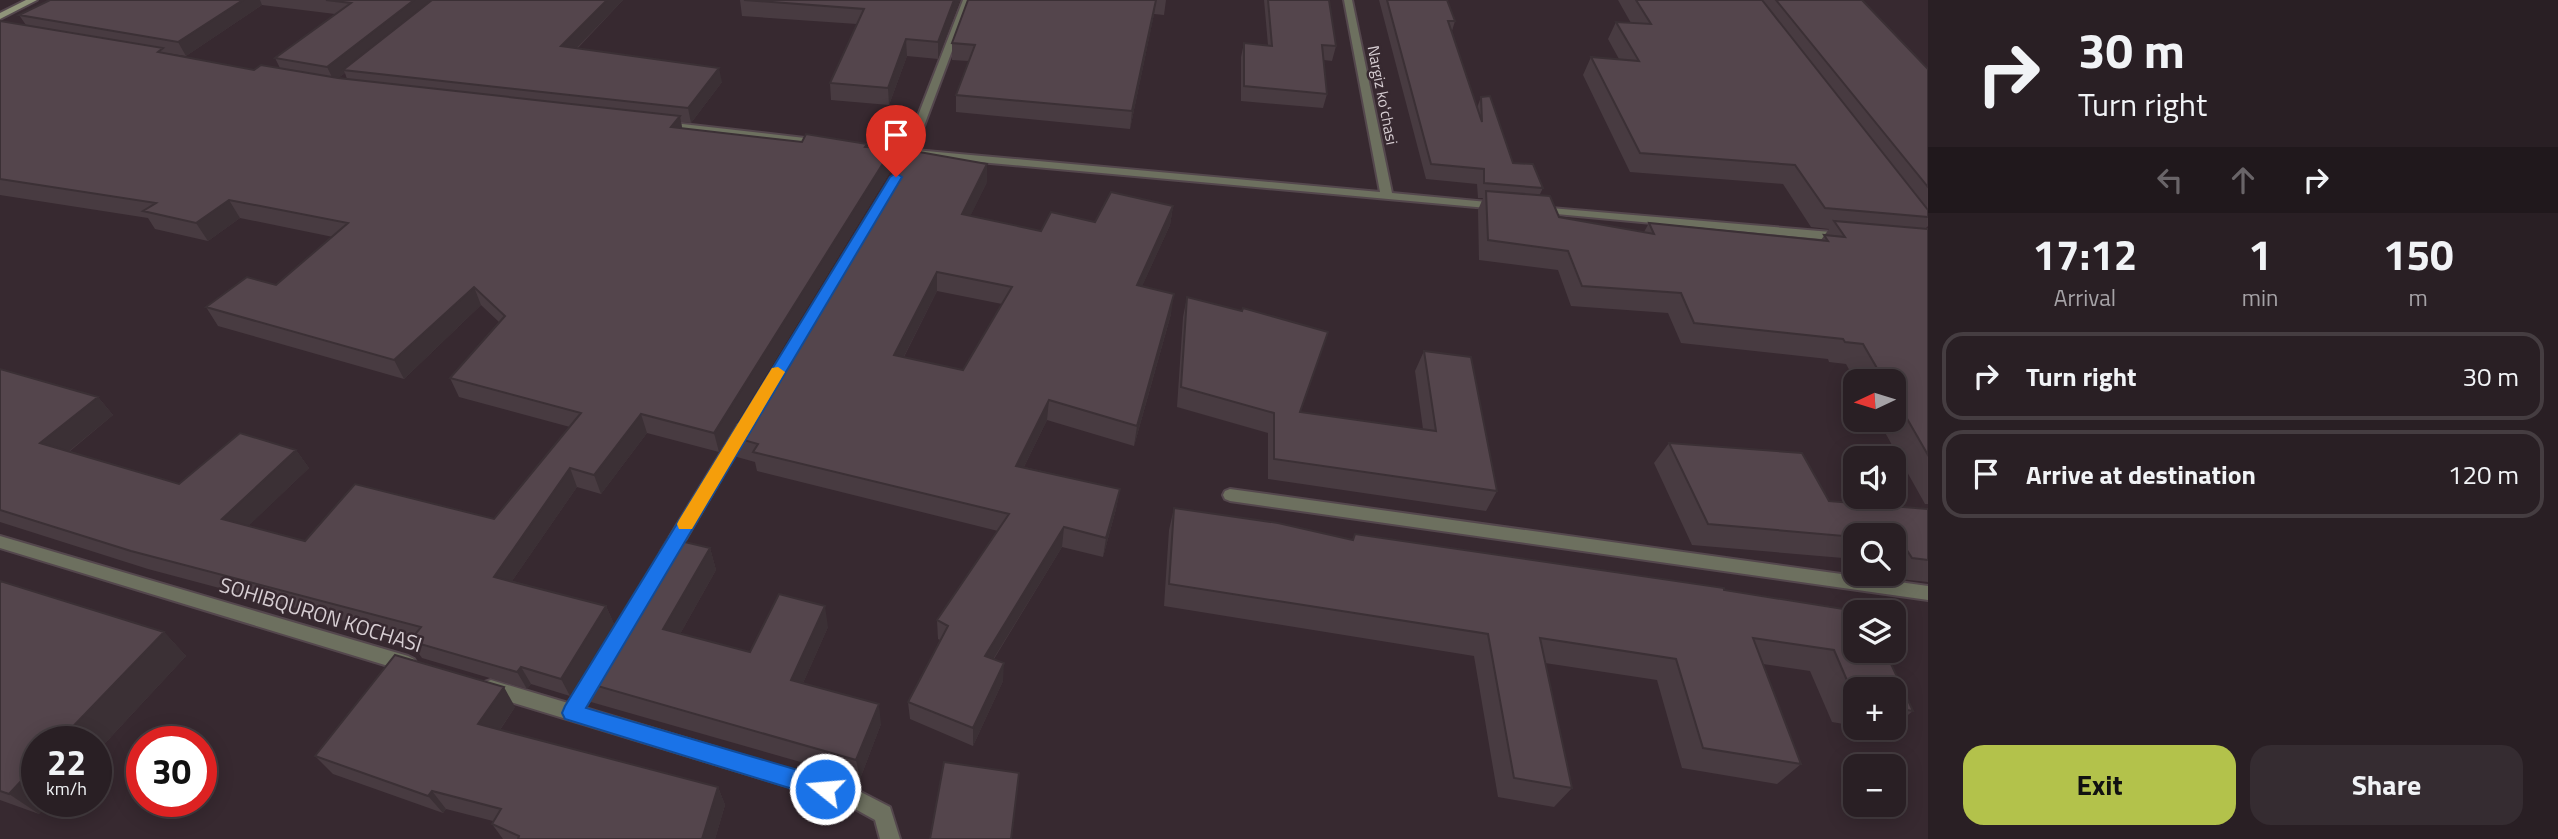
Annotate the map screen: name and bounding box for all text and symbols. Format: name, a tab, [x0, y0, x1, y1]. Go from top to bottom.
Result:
text: 30 m	[2078, 12, 2185, 87]
icon: right	[1963, 28, 2054, 119]
street label: Nargiz koʻchasi	[1362, 43, 1404, 147]
text: Turn right	[2078, 80, 2207, 128]
pin	[866, 105, 926, 177]
icon: arrive	[877, 116, 915, 154]
icon: left	[2151, 161, 2189, 199]
icon: ahead	[2224, 161, 2262, 199]
icon: right	[2297, 161, 2335, 199]
text: 17:12	[2032, 222, 2137, 286]
text: 1	[2248, 222, 2272, 286]
text: 150	[2383, 222, 2453, 286]
text: Arrival	[2054, 280, 2116, 315]
text: min	[2242, 280, 2278, 315]
text: m	[2409, 280, 2428, 315]
icon: right	[1967, 357, 2005, 395]
text: Turn right	[2026, 357, 2137, 396]
text: 30 m	[2462, 357, 2519, 396]
north arrow	[1843, 369, 1906, 432]
map controls	[1843, 369, 1906, 817]
button: sound	[1843, 446, 1906, 509]
icon: arrive	[1967, 455, 2005, 493]
text: Arrive at destination	[2026, 455, 2256, 494]
text: 120 m	[2448, 455, 2519, 494]
button: search	[1843, 523, 1906, 586]
street label: SOHIBQURON KOCHASI	[216, 568, 426, 660]
button: layers	[1843, 600, 1906, 663]
button: +	[1843, 677, 1906, 740]
speed limit sign: 30	[126, 726, 217, 817]
text: 22	[47, 735, 86, 789]
button: Exit	[1963, 745, 2236, 825]
button: Share	[2250, 745, 2523, 825]
position arrow	[788, 752, 862, 826]
button: −	[1843, 754, 1906, 817]
text: km/h	[46, 775, 87, 802]

